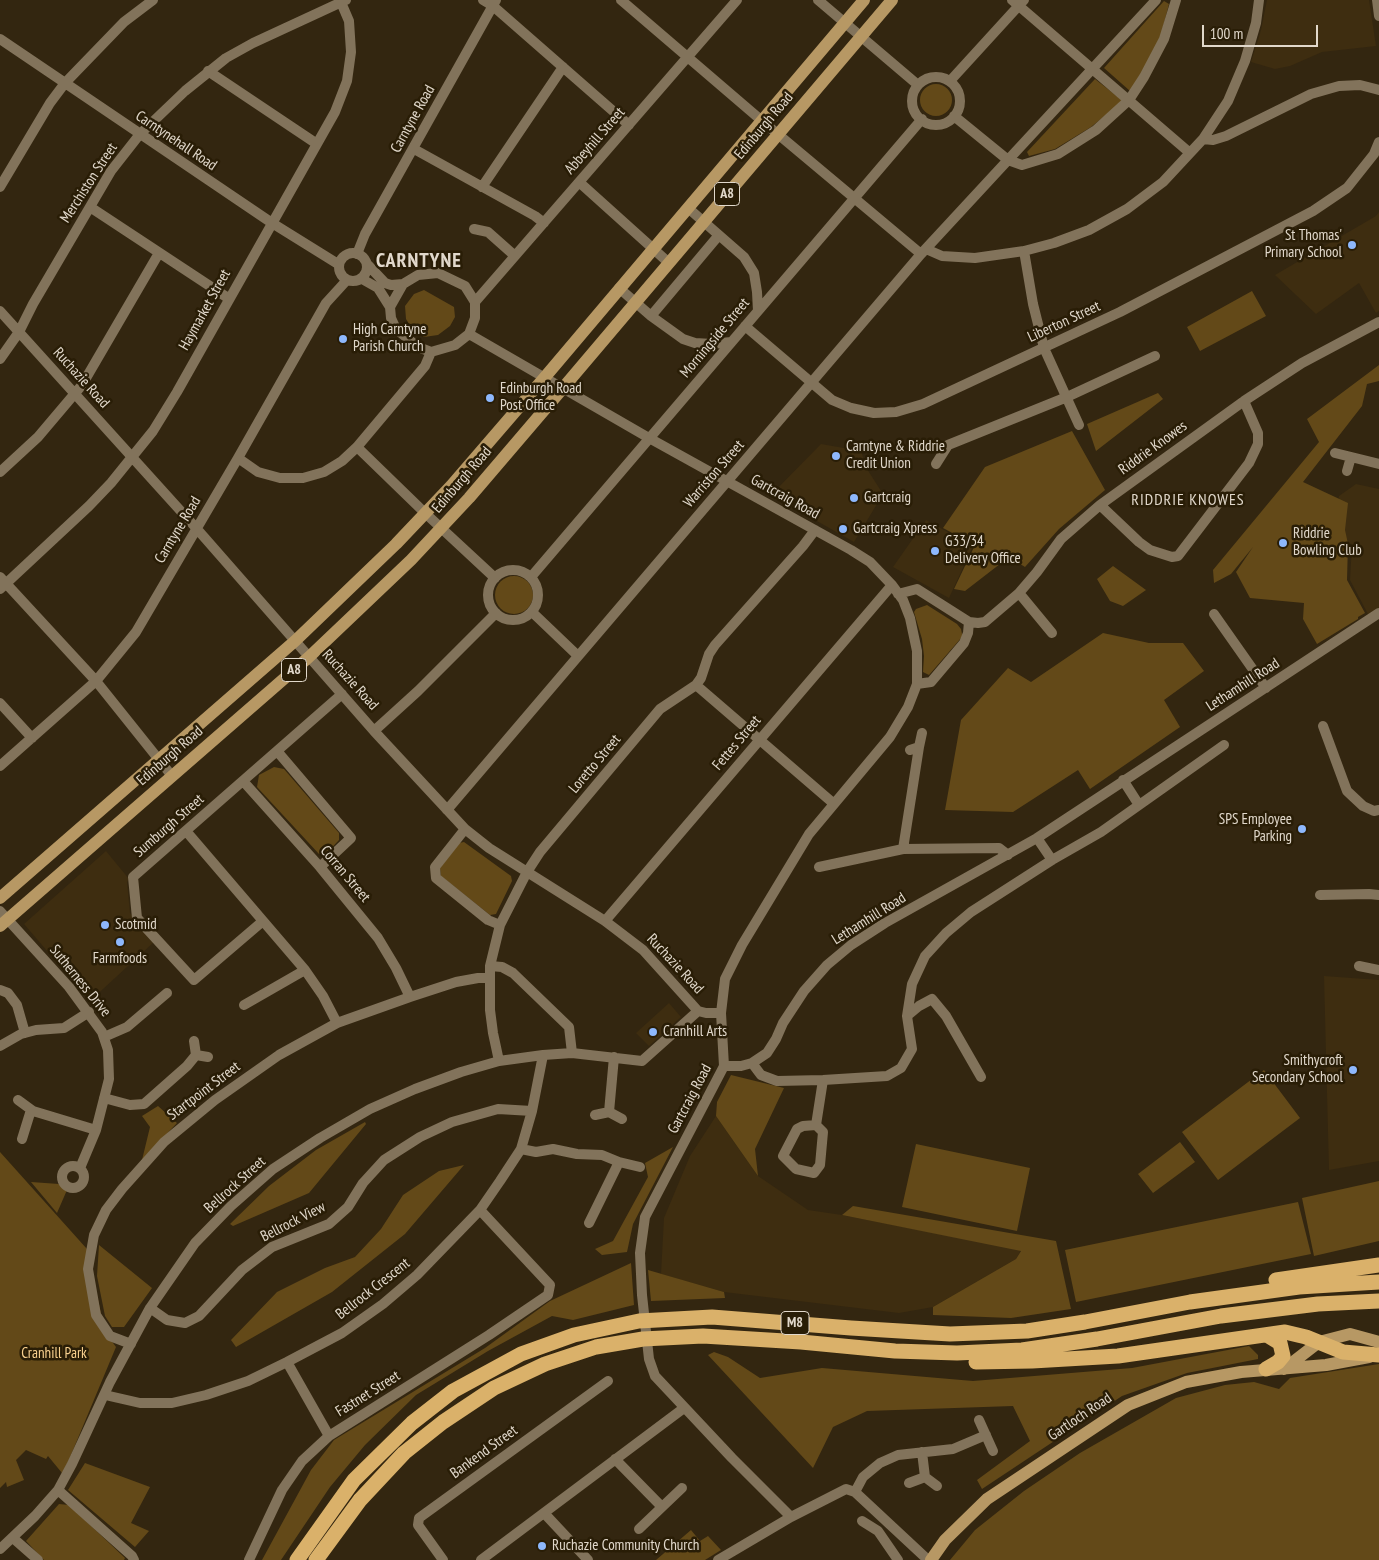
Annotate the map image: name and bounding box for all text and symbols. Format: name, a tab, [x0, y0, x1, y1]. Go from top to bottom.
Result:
scale bar	[1204, 15, 1320, 47]
text: 100 m	[1210, 24, 1243, 43]
street label: Carntyne Road	[387, 82, 439, 156]
street label: Edinburgh Road	[731, 89, 797, 163]
street label: Abbeyhill Street	[561, 104, 629, 178]
street label: Carntynehall Road	[132, 107, 220, 175]
street label: Merchiston Street	[57, 140, 121, 226]
road number: A8	[714, 182, 740, 205]
place label: St Thomas' Primary School	[1265, 227, 1342, 262]
marker: St Thomas' Primary School	[1346, 239, 1358, 251]
district label: CARNTYNE	[375, 249, 463, 273]
street label: Haymarket Street	[175, 266, 235, 354]
street label: Morningside Street	[677, 295, 753, 381]
street label: Liberton Street	[1025, 297, 1103, 347]
place label: High Carntyne Parish Church	[353, 321, 426, 356]
marker: High Carntyne Parish Church	[337, 333, 349, 345]
street label: Ruchazie Road	[49, 344, 113, 412]
place label: Edinburgh Road Post Office	[500, 380, 582, 415]
marker: Edinburgh Road Post Office	[484, 392, 496, 404]
street label: Riddrie Knowes	[1115, 417, 1191, 479]
street label: Warriston Street	[680, 437, 748, 511]
place label: Carntyne & Riddrie Credit Union	[846, 438, 945, 473]
street label: Edinburgh Road	[428, 443, 496, 517]
marker: Carntyne & Riddrie Credit Union	[830, 450, 842, 462]
street label: Gartcraig Road	[747, 471, 823, 523]
place label: Gartcraig	[864, 489, 911, 507]
district label: RIDDRIE KNOWES	[1130, 490, 1246, 510]
marker: Gartcraig	[848, 492, 860, 504]
street label: Carntyne Road	[151, 493, 205, 567]
place label: Gartcraig Xpress	[853, 520, 937, 538]
marker: Gartcraig Xpress	[837, 523, 849, 535]
place label: Riddrie Bowling Club	[1293, 525, 1362, 560]
place label: G33/34 Delivery Office	[945, 533, 1021, 568]
marker: Riddrie Bowling Club	[1277, 537, 1289, 549]
marker: G33/34 Delivery Office	[929, 545, 941, 557]
street label: Ruchazie Road	[318, 646, 382, 714]
street label: Lethamhill Road	[1203, 655, 1283, 715]
road number: A8	[282, 658, 306, 682]
street label: Fettes Street	[709, 712, 765, 774]
street label: Edinburgh Road	[133, 722, 207, 790]
street label: Loretto Street	[565, 731, 625, 797]
street label: Sumburgh Street	[130, 791, 208, 861]
place label: SPS Employee Parking	[1219, 811, 1292, 846]
marker: SPS Employee Parking	[1296, 823, 1308, 835]
street label: Corran Street	[316, 842, 374, 906]
street label: Lethamhill Road	[829, 889, 909, 949]
place label: Scotmid	[115, 916, 157, 934]
marker: Scotmid	[99, 919, 111, 931]
street label: Ruchazie Road	[643, 930, 707, 998]
marker: Farmfoods	[114, 936, 126, 948]
street label: Sutherness Drive	[46, 941, 114, 1021]
place label: Farmfoods	[93, 950, 147, 968]
place label: Cranhill Arts	[663, 1023, 727, 1041]
marker: Cranhill Arts	[647, 1026, 659, 1038]
place label: Smithycroft Secondary School	[1252, 1052, 1343, 1087]
street label: Startpoint Street	[164, 1058, 244, 1124]
street label: Gartcraig Road	[664, 1061, 716, 1137]
marker: Smithycroft Secondary School	[1347, 1064, 1359, 1076]
street label: Bellrock Street	[201, 1153, 269, 1217]
street label: Bellrock View	[258, 1198, 328, 1246]
street label: Bellrock Crescent	[332, 1254, 414, 1324]
road number: M8	[781, 1312, 809, 1335]
park label: Cranhill Park	[21, 1345, 87, 1363]
street label: Fastnet Street	[332, 1367, 404, 1421]
street label: Gartloch Road	[1045, 1389, 1115, 1445]
street label: Bankend Street	[447, 1422, 521, 1482]
place label: Ruchazie Community Church	[552, 1537, 699, 1555]
marker: Ruchazie Community Church	[536, 1540, 548, 1552]

